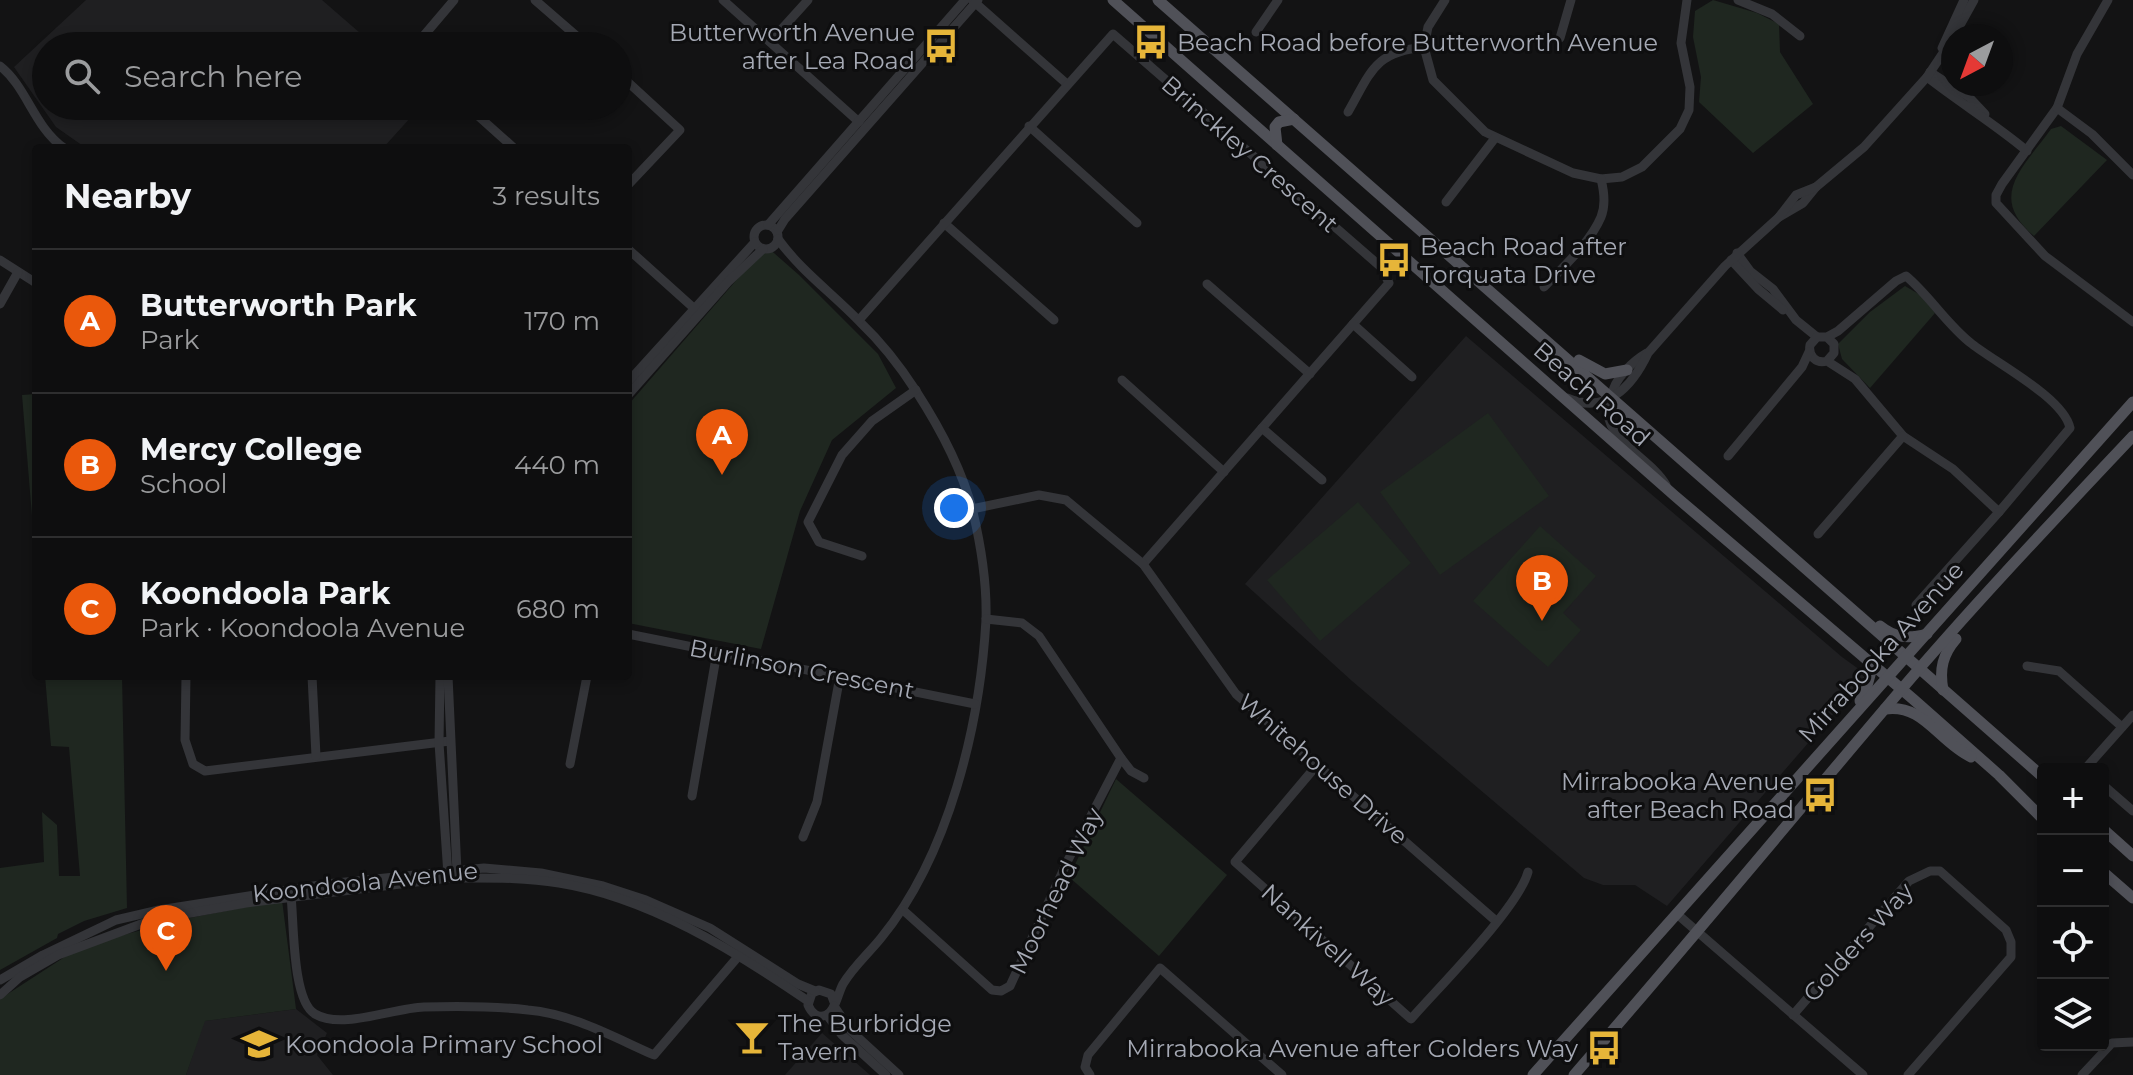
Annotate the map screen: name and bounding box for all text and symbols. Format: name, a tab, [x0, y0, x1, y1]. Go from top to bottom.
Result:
place label: Butterworth Avenue after Lea Road	[669, 18, 915, 75]
bus stop icon: Beach Road before Butterworth Avenue	[1132, 23, 1170, 61]
north arrow	[1941, 24, 2013, 96]
bus stop icon: Butterworth Avenue after Lea Road	[922, 27, 960, 65]
place label: Beach Road before Butterworth Avenue	[1177, 28, 1658, 57]
search box	[32, 32, 632, 120]
icon: search	[60, 54, 104, 98]
text: Search here	[124, 58, 302, 95]
street label: Brinckley Crescent	[1156, 69, 1344, 239]
text: Nearby	[64, 175, 191, 217]
text: 3 results	[493, 180, 600, 212]
place label: Beach Road after Torquata Drive	[1420, 232, 1627, 289]
bus stop icon: Beach Road after Torquata Drive	[1375, 241, 1413, 279]
text: Butterworth Park	[140, 287, 417, 324]
text: A	[80, 305, 100, 337]
text: 170 m	[524, 305, 600, 337]
text: Park	[140, 324, 199, 356]
street label: Beach Road	[1528, 335, 1656, 453]
pin: A	[696, 409, 748, 475]
text: Mercy College	[140, 431, 362, 468]
text: B	[80, 449, 100, 481]
text: 440 m	[514, 449, 600, 481]
text: School	[140, 468, 228, 500]
your location	[934, 488, 974, 528]
pin: B	[1516, 555, 1568, 621]
street label: Mirrabooka Avenue	[1792, 556, 1970, 748]
text: Koondoola Park	[140, 575, 390, 612]
text: C	[81, 593, 99, 625]
text: 680 m	[516, 593, 600, 625]
text: Park · Koondoola Avenue	[140, 612, 465, 644]
street label: Burlinson Crescent	[687, 633, 917, 705]
street label: Whitehouse Drive	[1232, 687, 1414, 851]
map controls	[2037, 763, 2109, 1051]
button: +	[2037, 763, 2109, 835]
place label: Mirrabooka Avenue after Beach Road	[1561, 767, 1794, 824]
bus stop icon: Mirrabooka Avenue after Beach Road	[1801, 776, 1839, 814]
street label: Moorhead Way	[1003, 803, 1109, 979]
button: −	[2037, 835, 2109, 907]
street label: Koondoola Avenue	[251, 856, 479, 908]
street label: Golders Way	[1797, 876, 1919, 1008]
street label: Nankivell Way	[1255, 878, 1401, 1012]
pin: C	[140, 905, 192, 971]
button: locate	[2037, 907, 2109, 979]
button: layers	[2037, 979, 2109, 1051]
place label: The Burbridge Tavern	[778, 1009, 952, 1066]
bar icon: The Burbridge Tavern	[733, 1018, 771, 1056]
school or university icon: Koondoola Primary School	[240, 1025, 278, 1063]
bus stop icon: Mirrabooka Avenue after Golders Way	[1585, 1029, 1623, 1067]
place label: Koondoola Primary School	[285, 1030, 603, 1059]
place label: Mirrabooka Avenue after Golders Way	[1126, 1034, 1578, 1063]

